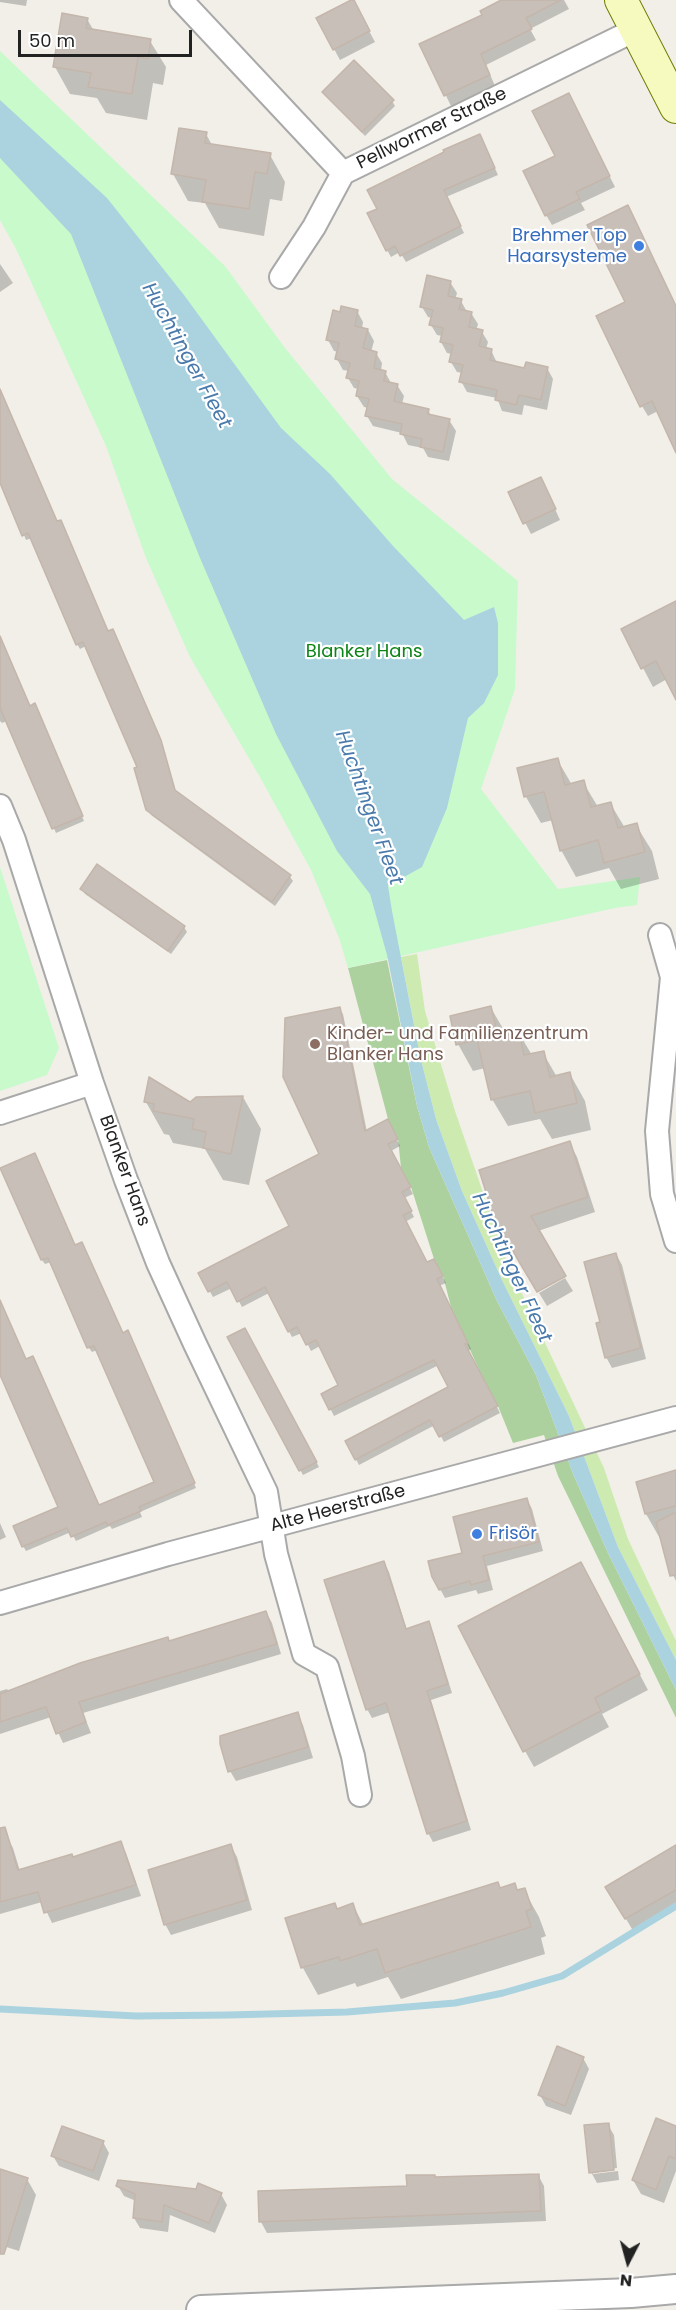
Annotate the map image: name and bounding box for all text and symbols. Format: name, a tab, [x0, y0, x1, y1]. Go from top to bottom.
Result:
scale bar	[21, 18, 195, 56]
text: 50 m	[29, 28, 75, 53]
street label: Pellwormer Straße	[354, 83, 510, 175]
place label: Brehmer Top Haarsysteme	[507, 225, 627, 268]
marker: Brehmer Top Haarsysteme	[632, 239, 646, 253]
water label: Huchtinger Fleet	[136, 279, 236, 433]
park label: Blanker Hans	[306, 641, 422, 663]
water label: Huchtinger Fleet	[329, 727, 407, 889]
place label: Kinder- und Familienzentrum Blanker Hans	[327, 1023, 588, 1066]
marker: Kinder- und Familienzentrum Blanker Hans	[308, 1037, 322, 1051]
street label: Blanker Hans	[94, 1113, 154, 1229]
water label: Huchtinger Fleet	[466, 1189, 556, 1347]
street label: Alte Heerstraße	[268, 1481, 408, 1537]
place label: Frisör	[489, 1523, 537, 1545]
marker: Frisör	[470, 1527, 484, 1541]
north arrow	[598, 2232, 658, 2292]
text: N	[619, 2268, 633, 2292]

